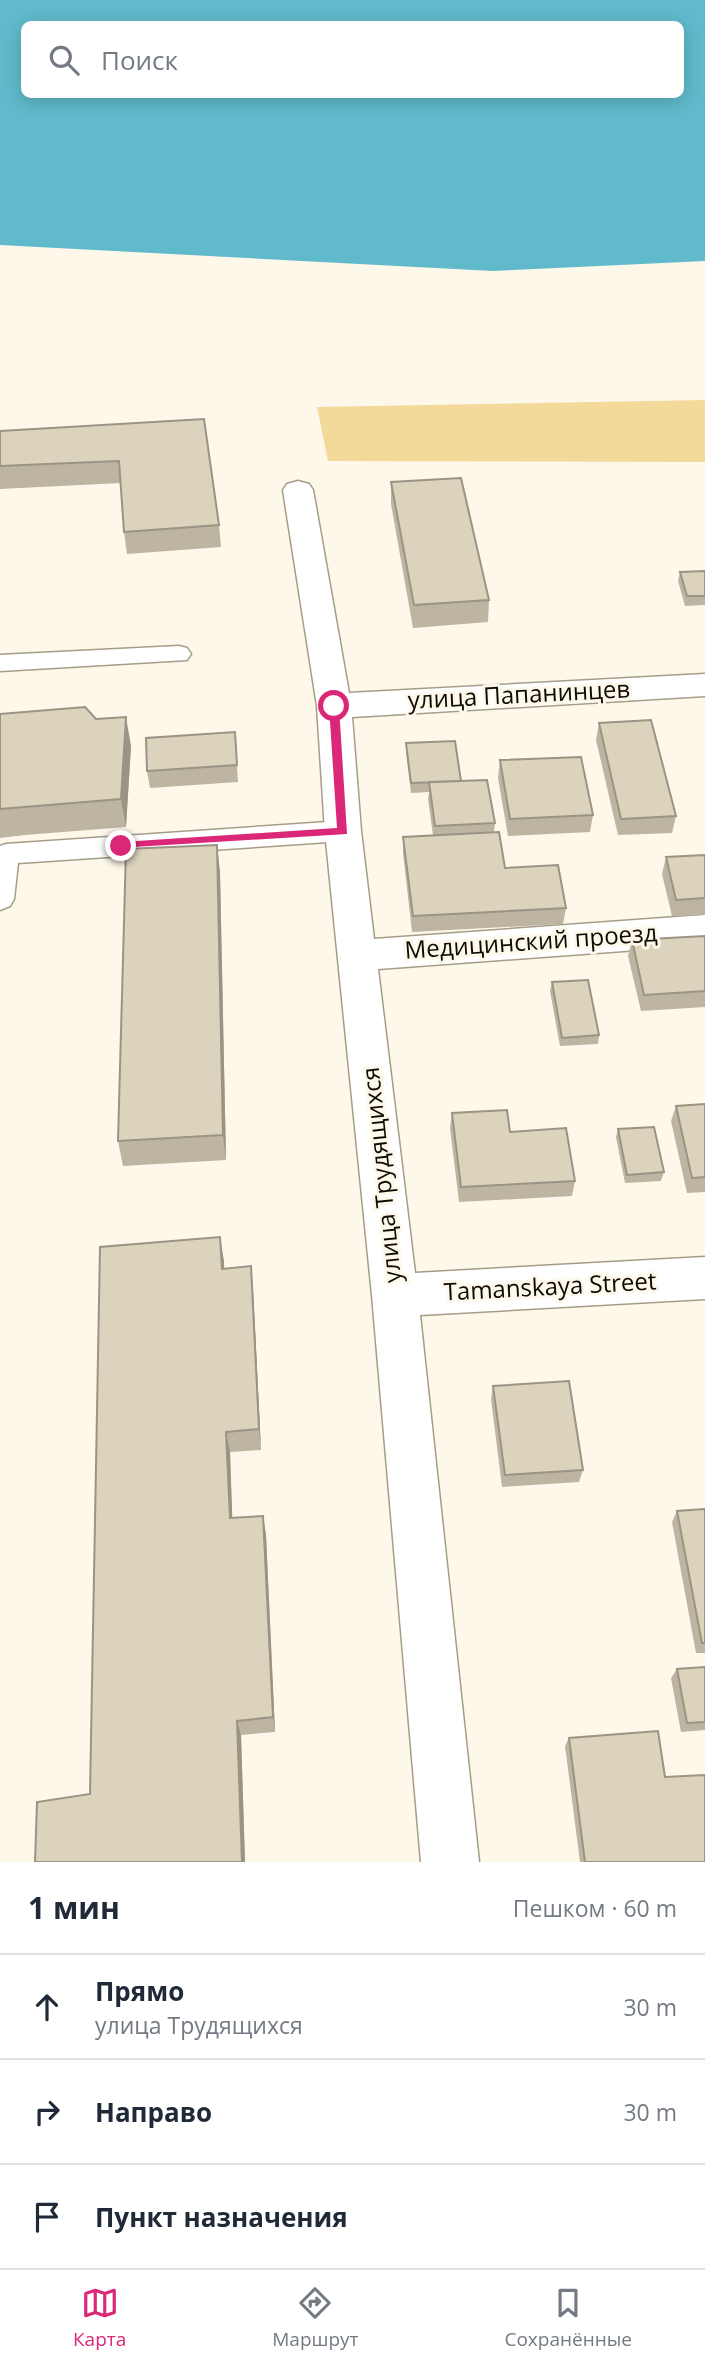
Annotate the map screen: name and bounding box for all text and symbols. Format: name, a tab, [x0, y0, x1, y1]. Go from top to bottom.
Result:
search box	[21, 21, 684, 98]
icon: search	[45, 41, 83, 79]
text: Поиск	[101, 42, 178, 78]
street label: улица Папанинцев	[407, 671, 631, 716]
route start	[318, 690, 349, 721]
route end	[105, 830, 136, 861]
street label: Медицинский проезд	[403, 915, 658, 966]
street label: улица Трудящихся	[353, 1066, 408, 1285]
street label: Tamanskaya Street	[443, 1263, 657, 1308]
text: 1 мин	[28, 1887, 120, 1928]
text: Пешком · 60 m	[513, 1892, 677, 1924]
text: Прямо	[95, 1973, 184, 2009]
icon: ahead	[28, 1988, 66, 2026]
text: 30 m	[623, 1991, 677, 2023]
text: улица Трудящихся	[95, 2009, 303, 2041]
icon: right	[28, 2093, 66, 2131]
text: Направо	[95, 2094, 212, 2130]
text: 30 m	[623, 2096, 677, 2128]
icon: arrive	[28, 2198, 66, 2236]
text: Пункт назначения	[95, 2199, 348, 2235]
tab: Карта	[73, 2284, 126, 2352]
tab: Маршрут	[272, 2284, 359, 2352]
tab: Сохранённые	[504, 2284, 632, 2352]

